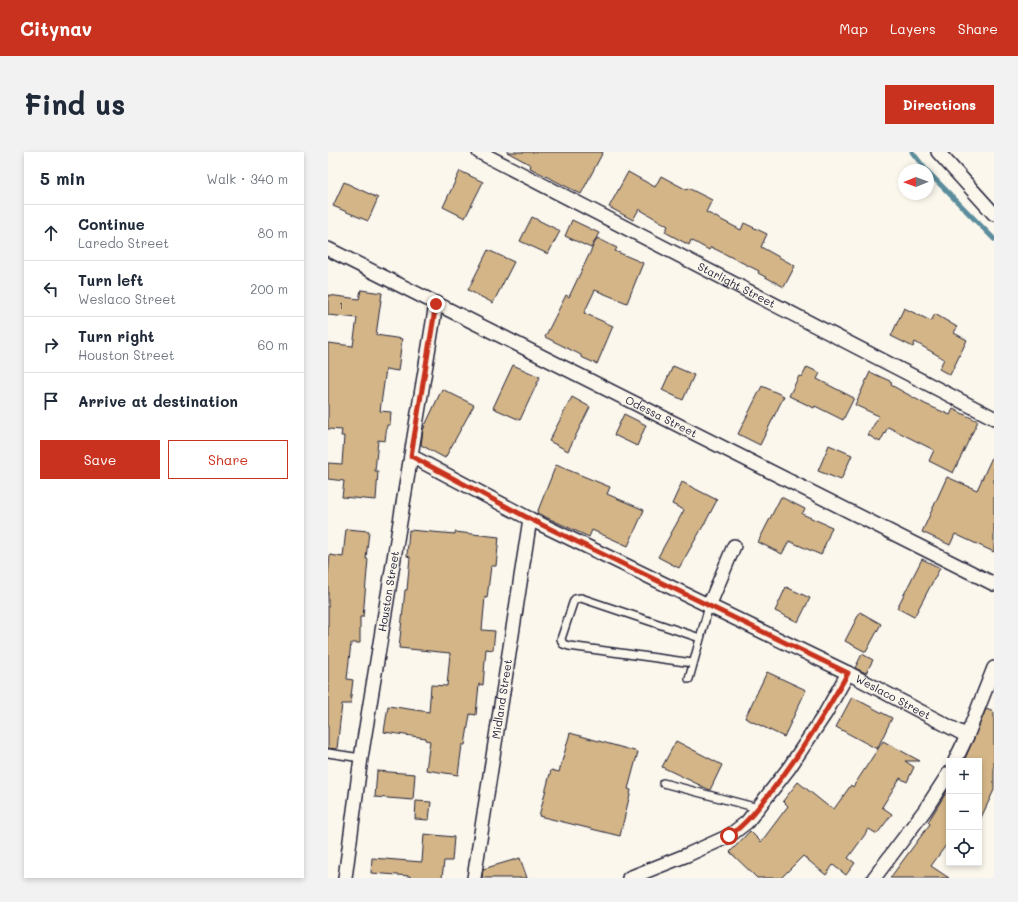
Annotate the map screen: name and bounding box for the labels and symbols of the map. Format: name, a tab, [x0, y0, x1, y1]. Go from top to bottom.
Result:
north arrow	[898, 164, 934, 200]
street label: Starlight Street	[695, 258, 779, 311]
route end	[427, 295, 445, 313]
house number: 1	[339, 300, 343, 311]
street label: Odessa Street	[623, 392, 700, 441]
street label: Houston Street	[374, 549, 402, 633]
street label: Midland Street	[488, 658, 515, 740]
street label: Weslaco Street	[853, 670, 934, 723]
route start	[720, 827, 738, 845]

